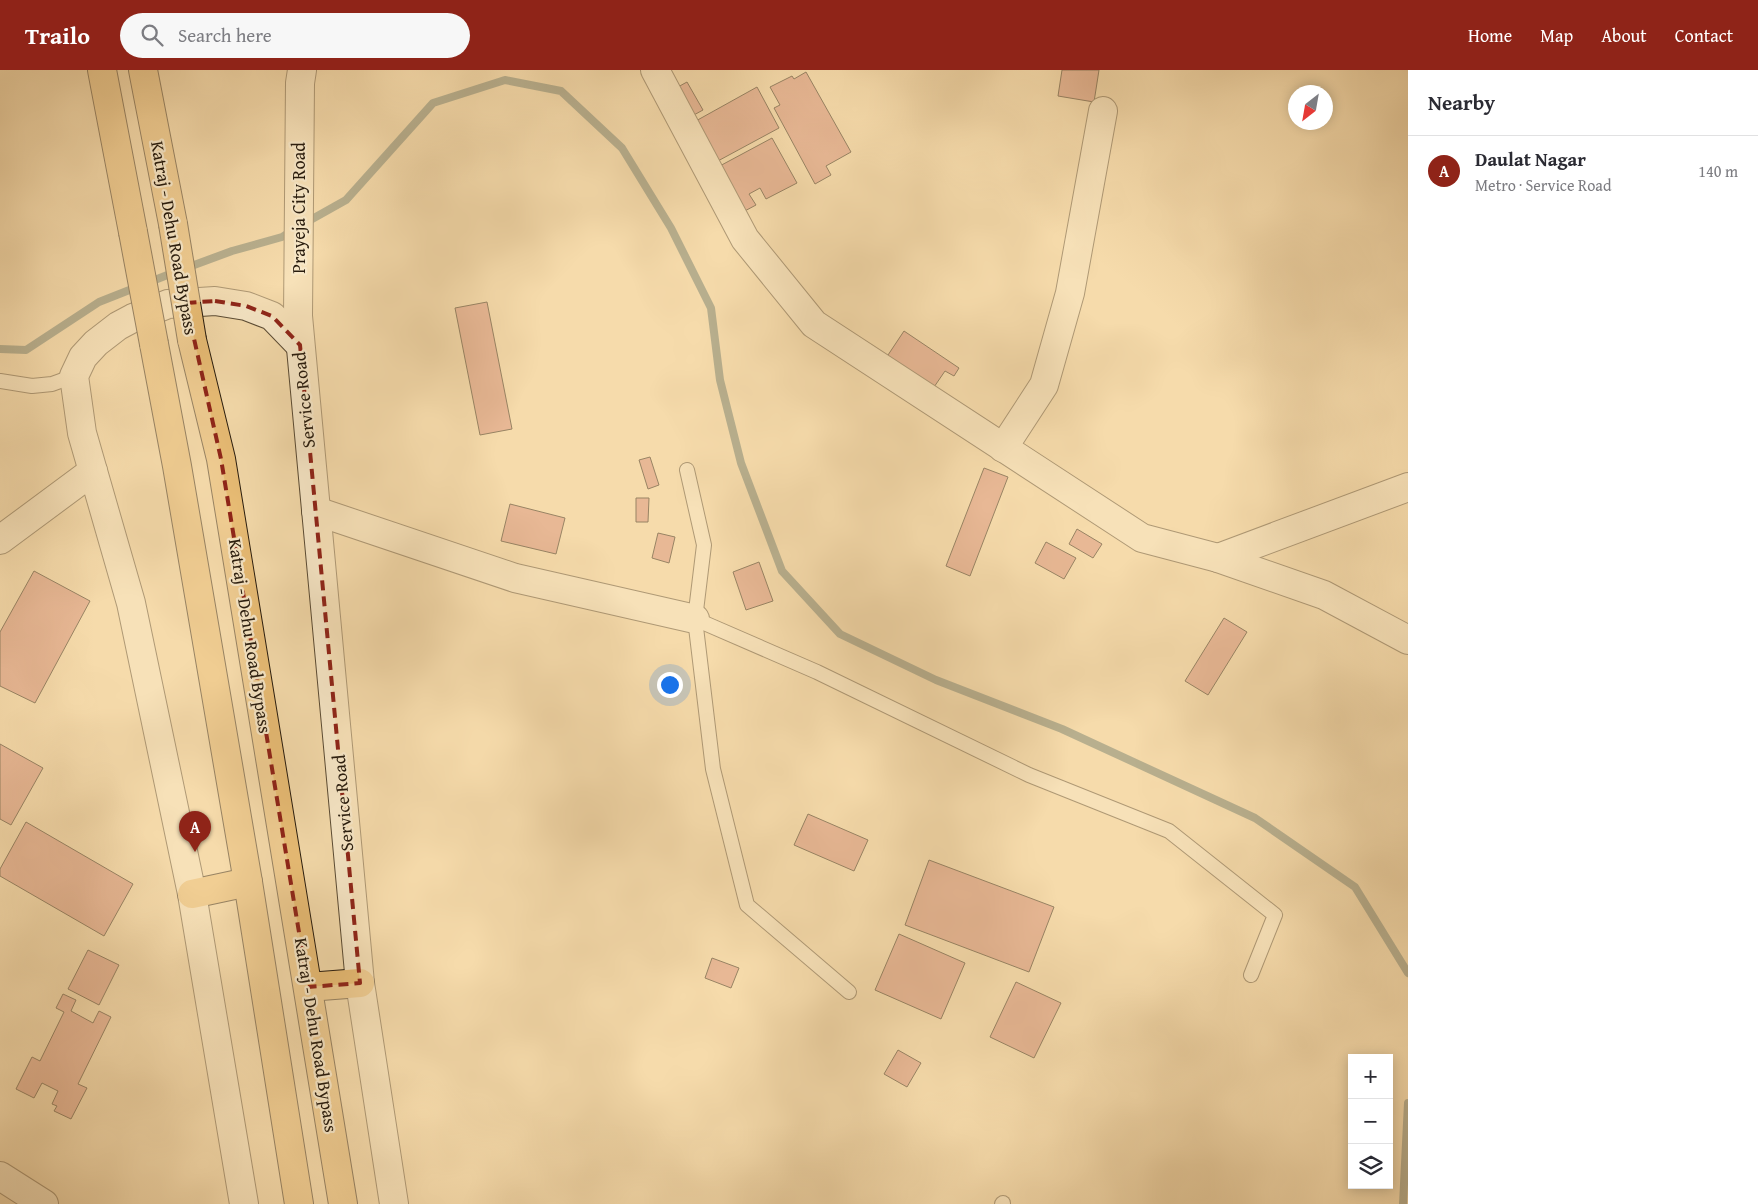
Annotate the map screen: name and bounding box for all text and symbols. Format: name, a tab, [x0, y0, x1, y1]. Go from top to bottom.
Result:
search box	[120, 13, 470, 58]
text: Trailo	[25, 18, 90, 53]
icon: search	[138, 21, 166, 49]
text: Search here	[178, 21, 272, 49]
text: Home	[1468, 22, 1512, 49]
text: Map	[1540, 22, 1573, 49]
text: About	[1601, 22, 1647, 49]
text: Contact	[1675, 22, 1733, 49]
north arrow	[1288, 85, 1333, 130]
text: Nearby	[1428, 87, 1495, 118]
street label: Katraj - Dehu Road Bypass	[144, 139, 205, 337]
street label: Prayeja City Road	[285, 142, 312, 274]
text: Daulat Nagar	[1475, 145, 1586, 173]
text: A	[1439, 159, 1449, 183]
text: 140 m	[1698, 159, 1738, 183]
text: Metro · Service Road	[1475, 173, 1611, 197]
street label: Service Road	[285, 350, 322, 450]
street label: Katraj - Dehu Road Bypass	[222, 537, 279, 735]
your location	[657, 672, 683, 698]
street label: Service Road	[325, 753, 360, 852]
pin: A	[179, 811, 211, 852]
street label: Katraj - Dehu Road Bypass	[288, 936, 345, 1134]
map controls	[1348, 1054, 1393, 1189]
button: +	[1348, 1054, 1393, 1099]
button: −	[1348, 1099, 1393, 1144]
button: layers	[1348, 1144, 1393, 1189]

